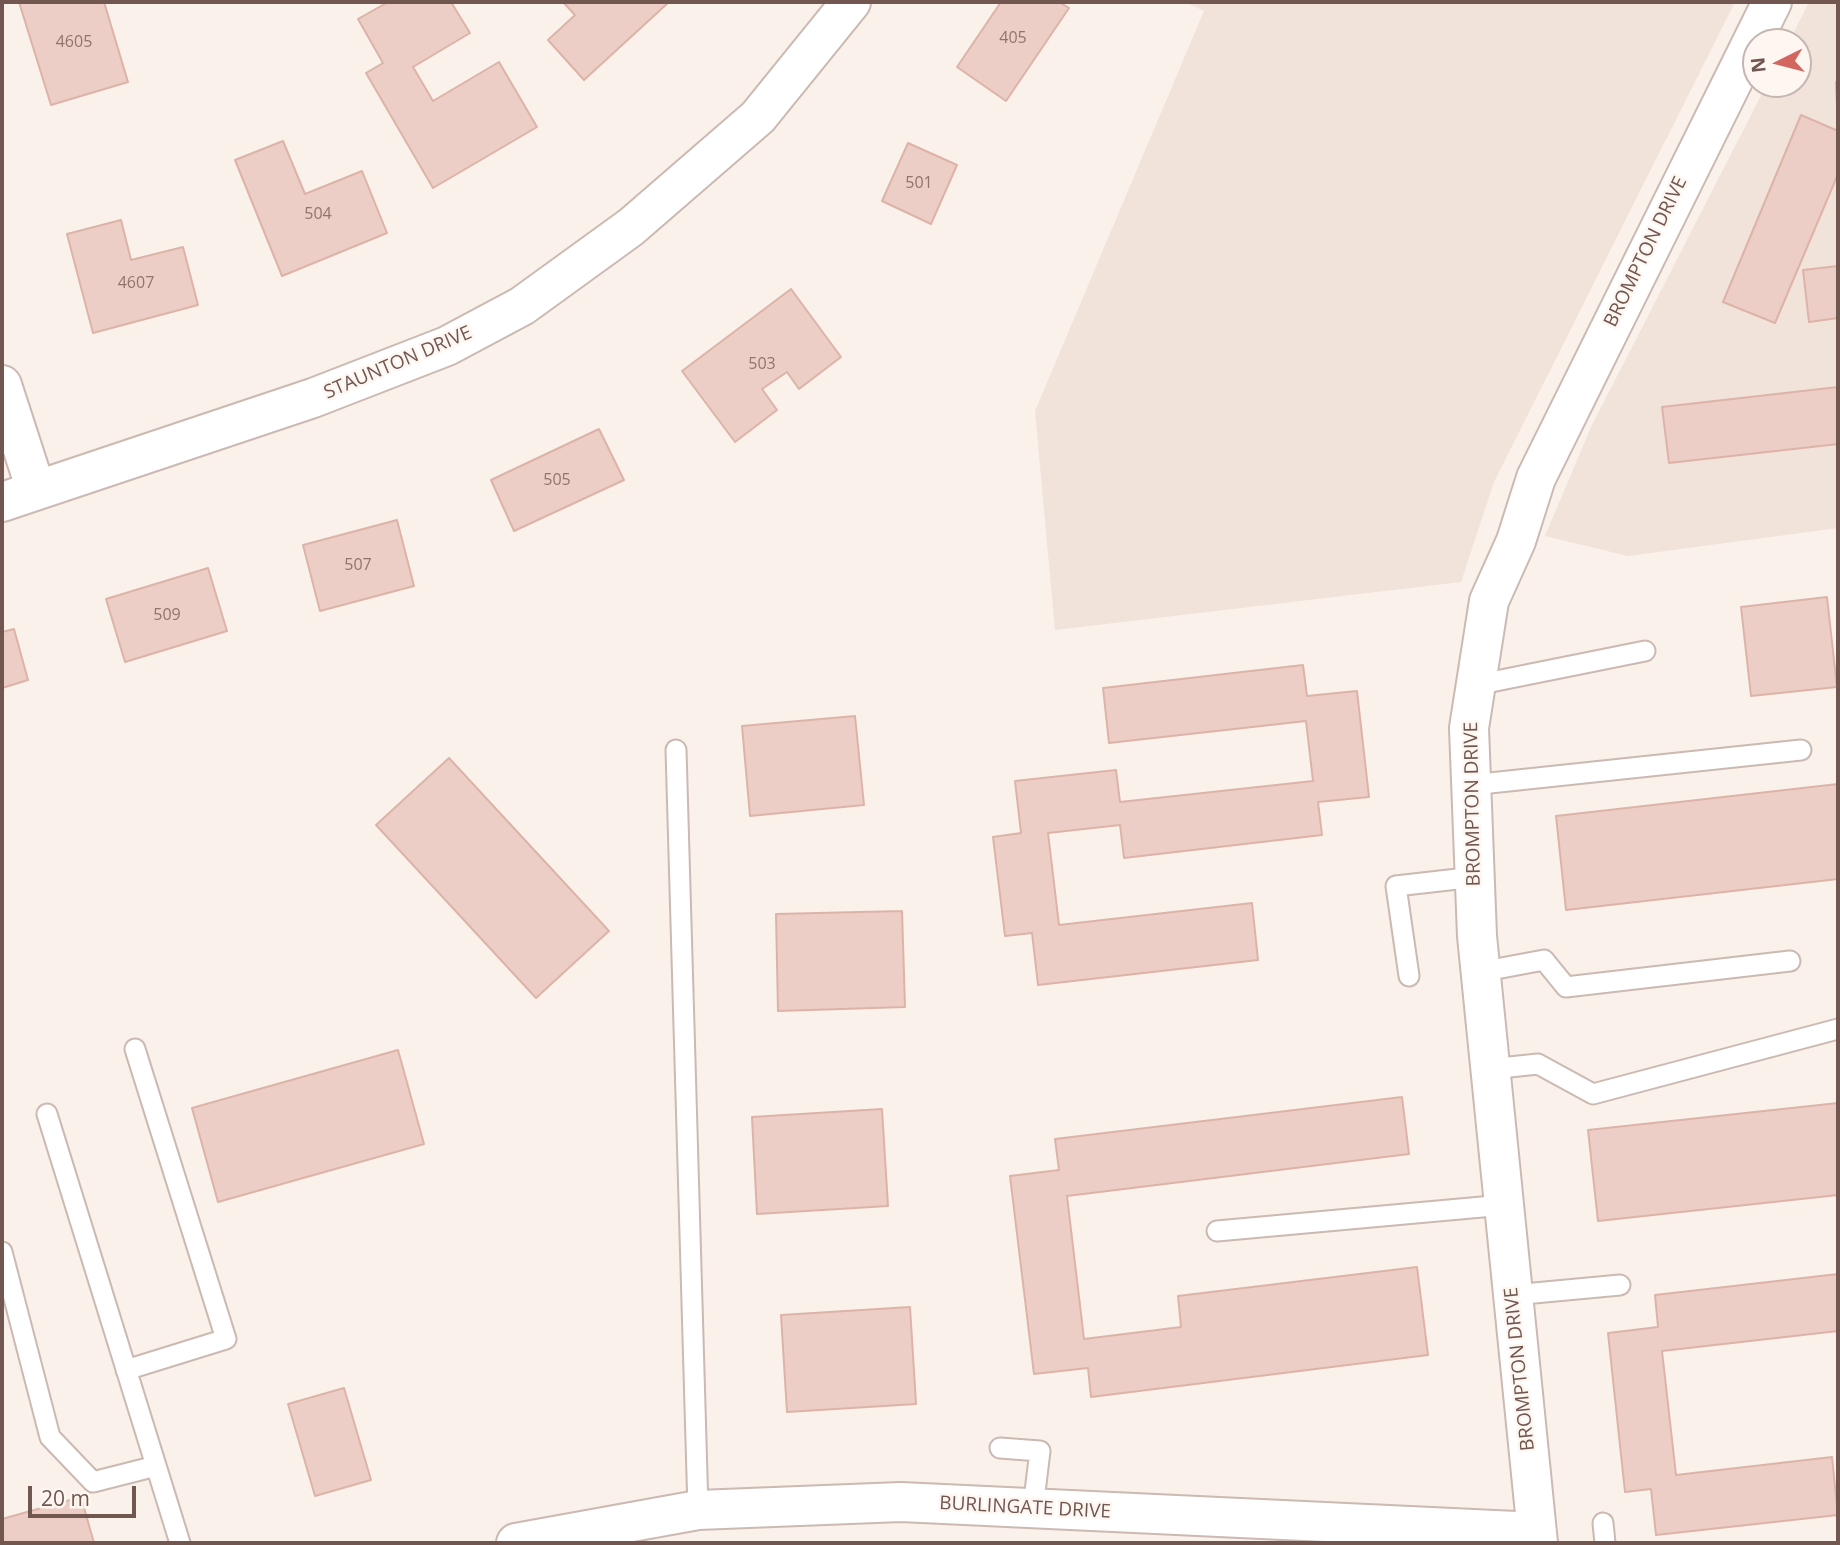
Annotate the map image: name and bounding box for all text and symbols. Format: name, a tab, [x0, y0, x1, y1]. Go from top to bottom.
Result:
house number: 405	[999, 28, 1027, 48]
north arrow	[1742, 28, 1812, 98]
house number: 4605	[56, 32, 92, 52]
text: N	[1744, 56, 1772, 74]
house number: 501	[905, 173, 933, 193]
street label: BROMPTON DRIVE	[1600, 173, 1692, 331]
house number: 504	[304, 204, 332, 224]
house number: 4607	[118, 273, 154, 293]
street label: STAUNTON DRIVE	[321, 322, 475, 404]
house number: 503	[748, 354, 776, 374]
house number: 505	[543, 470, 571, 490]
house number: 507	[344, 555, 372, 575]
house number: 509	[153, 605, 181, 625]
street label: BROMPTON DRIVE	[1460, 722, 1486, 886]
street label: BROMPTON DRIVE	[1500, 1286, 1540, 1452]
scale bar	[32, 1472, 140, 1516]
text: 20 m	[41, 1484, 90, 1512]
street label: BURLINGATE DRIVE	[939, 1492, 1111, 1524]

